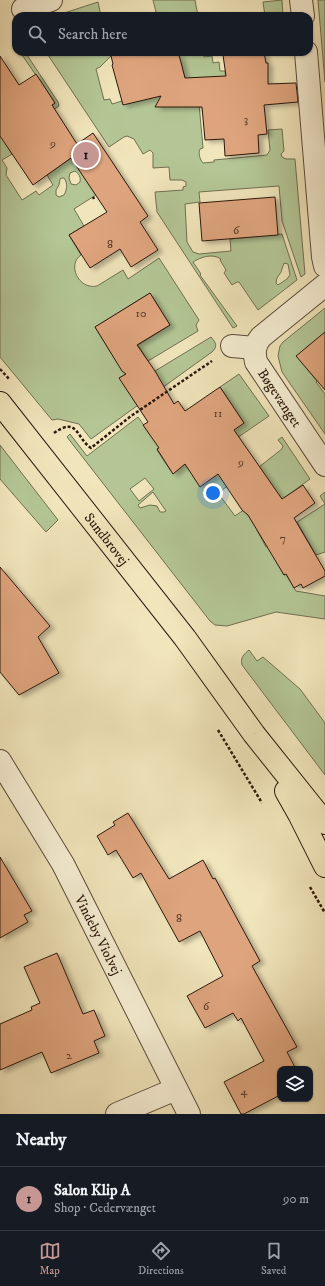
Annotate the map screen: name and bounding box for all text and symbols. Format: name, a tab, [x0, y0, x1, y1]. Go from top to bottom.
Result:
search box	[12, 12, 313, 56]
icon: search	[26, 23, 48, 45]
text: Search here	[58, 25, 127, 44]
house number: 3	[244, 112, 248, 127]
house number: 9	[49, 136, 56, 151]
pin: 1	[73, 140, 99, 170]
house number: 6	[233, 223, 240, 238]
house number: 8	[107, 237, 113, 252]
house number: 10	[136, 306, 146, 321]
street label: Bøgevænget	[253, 365, 305, 431]
house number: 11	[214, 406, 222, 421]
house number: 9	[237, 455, 244, 470]
your location	[203, 483, 223, 503]
street label: Sundbrovej	[80, 510, 133, 570]
house number: 7	[280, 531, 286, 546]
street label: Vindeby Violvej	[70, 891, 125, 978]
house number: 8	[176, 911, 182, 926]
house number: 6	[203, 999, 210, 1014]
house number: 2	[66, 1048, 72, 1063]
map controls	[277, 1066, 313, 1102]
button: layers	[277, 1066, 313, 1102]
house number: 4	[241, 1084, 249, 1099]
text: Nearby	[16, 1129, 66, 1151]
text: Salon Klip A	[54, 1181, 130, 1200]
text: 1	[27, 1191, 31, 1207]
text: 90 m	[283, 1191, 309, 1207]
text: Shop · Cedervænget	[54, 1200, 156, 1216]
tab: Map	[39, 1240, 61, 1278]
tab: Directions	[138, 1240, 184, 1278]
tab: Saved	[261, 1240, 286, 1278]

